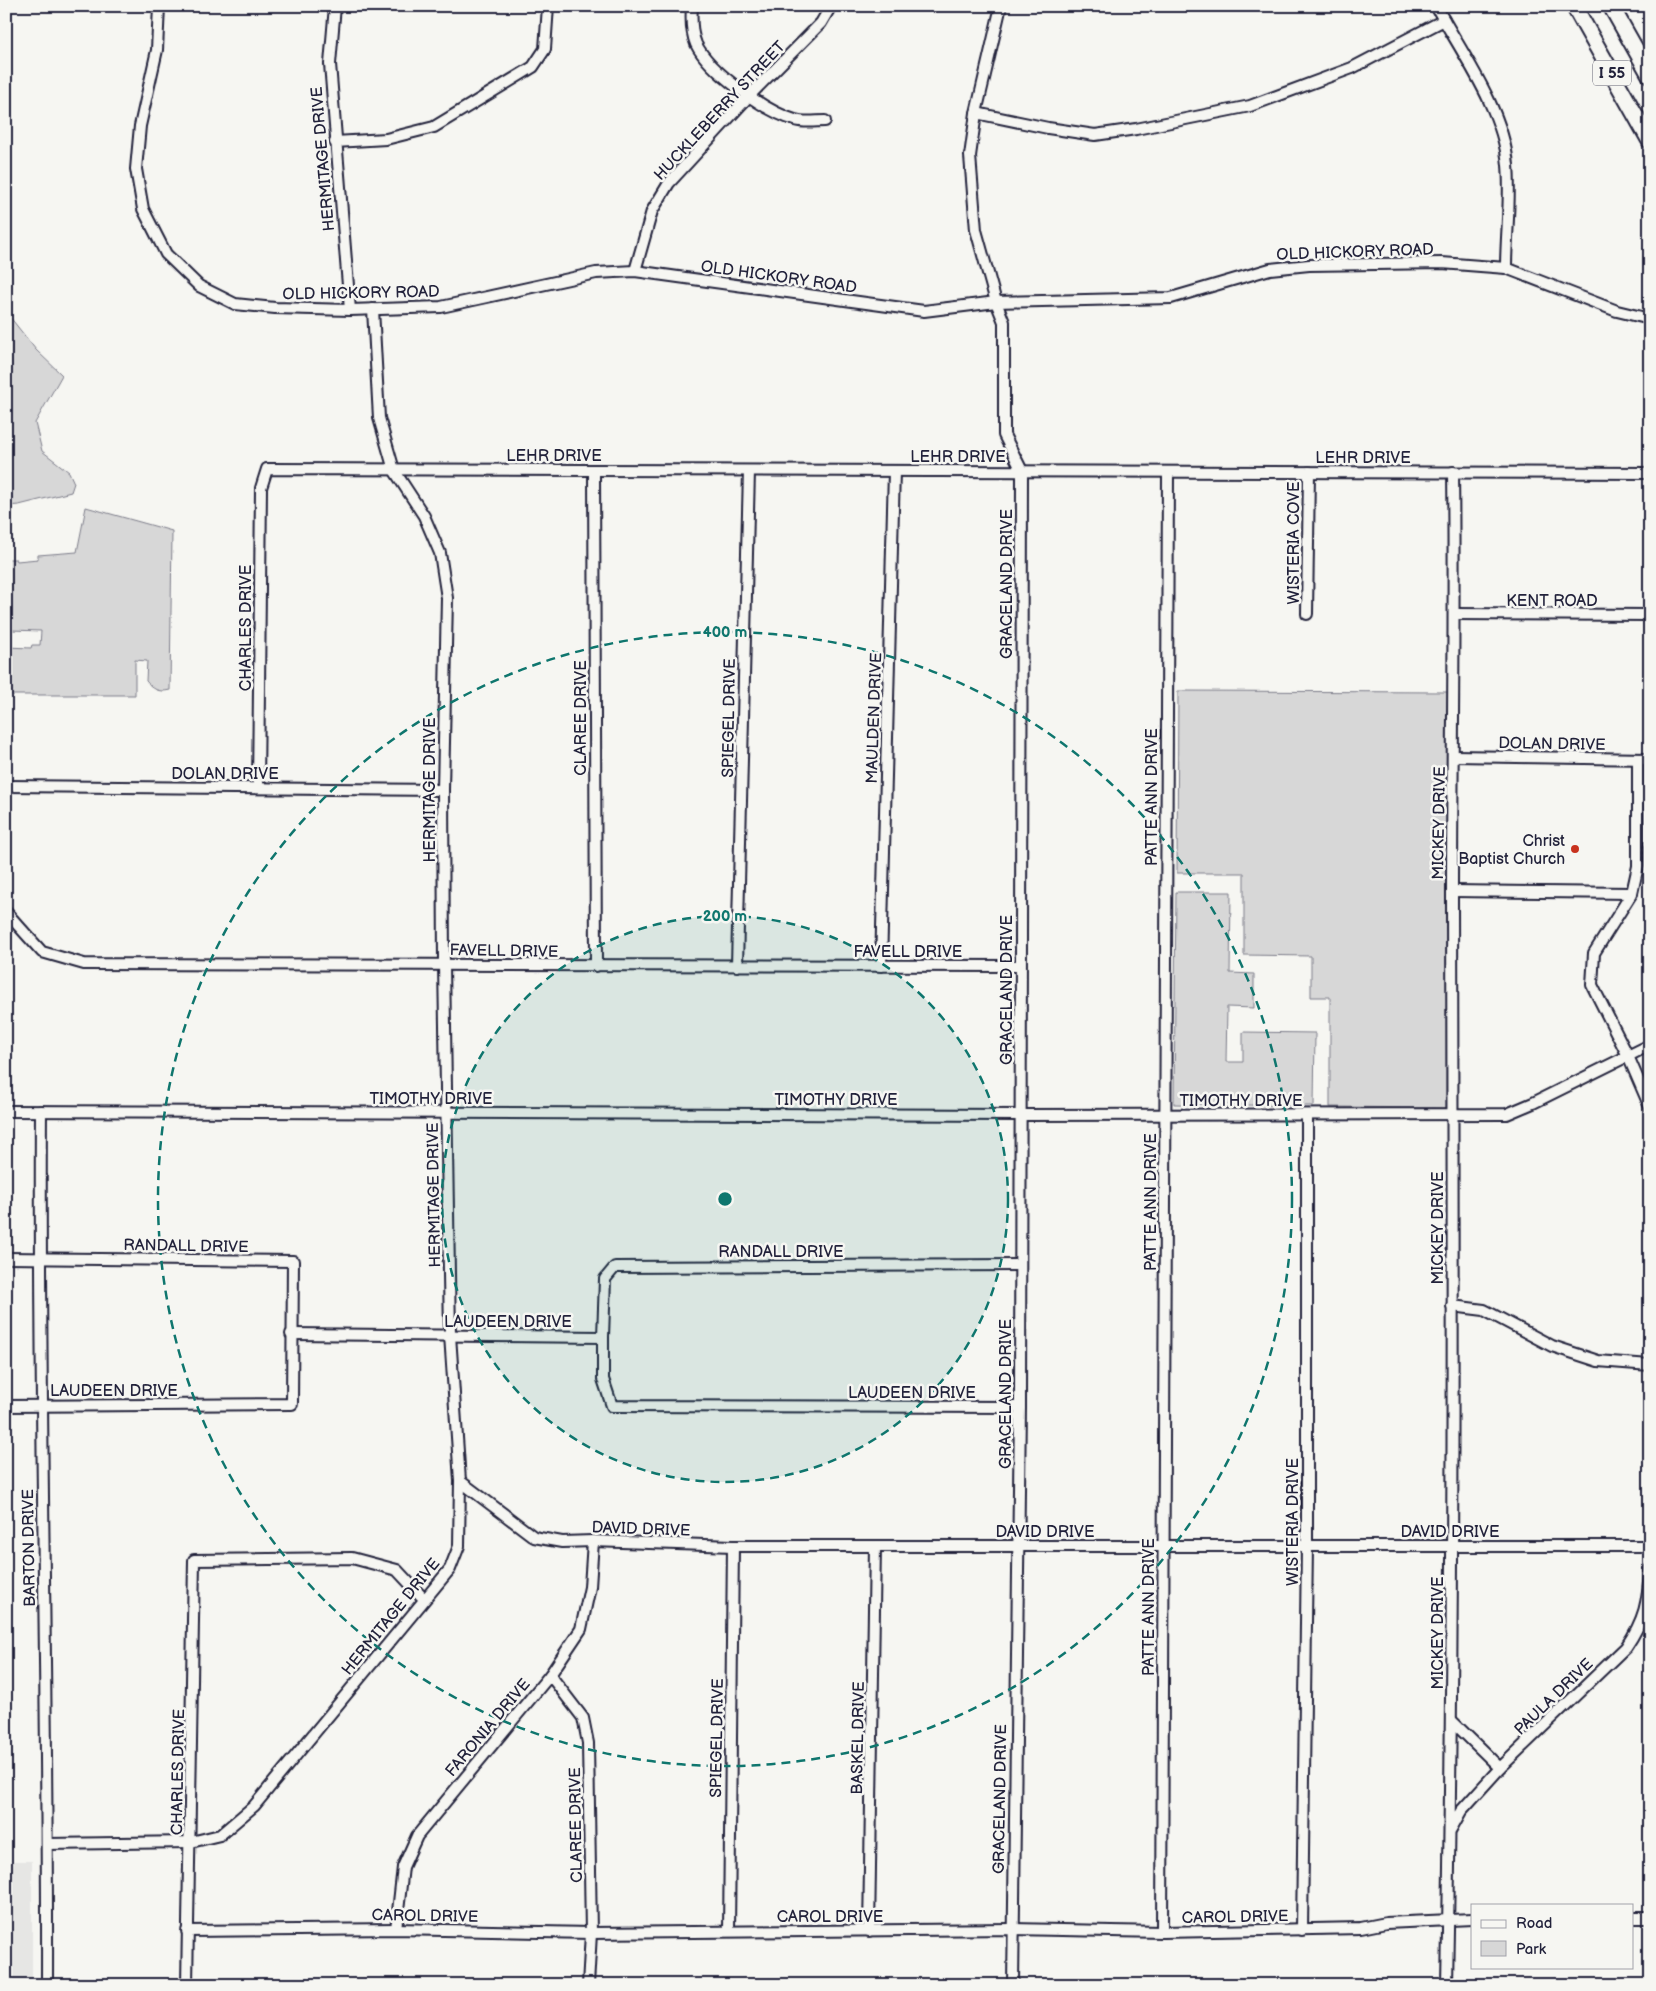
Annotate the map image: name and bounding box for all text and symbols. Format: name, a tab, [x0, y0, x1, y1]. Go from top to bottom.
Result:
street label: HUCKLEBERRY STREET	[651, 37, 790, 185]
road number: I 55	[1593, 60, 1631, 86]
street label: HERMITAGE DRIVE	[308, 86, 339, 232]
street label: OLD HICKORY ROAD	[1276, 240, 1434, 265]
street label: OLD HICKORY ROAD	[700, 257, 858, 298]
street label: OLD HICKORY ROAD	[282, 283, 440, 304]
street label: LEHR DRIVE	[506, 447, 602, 466]
street label: LEHR DRIVE	[910, 448, 1006, 467]
street label: LEHR DRIVE	[1315, 449, 1411, 468]
street label: WISTERIA COVE	[1285, 481, 1304, 605]
street label: GRACELAND DRIVE	[998, 509, 1017, 659]
street label: CHARLES DRIVE	[237, 565, 256, 691]
street label: KENT ROAD	[1506, 592, 1598, 611]
text: 400 m	[703, 623, 747, 642]
street label: MAULDEN DRIVE	[863, 652, 886, 784]
street label: SPIEGEL DRIVE	[719, 658, 740, 778]
street label: CLAREE DRIVE	[572, 660, 591, 776]
street label: HERMITAGE DRIVE	[421, 718, 440, 863]
street label: PATTE ANN DRIVE	[1143, 728, 1162, 866]
street label: DOLAN DRIVE	[1498, 734, 1606, 755]
street label: DOLAN DRIVE	[171, 765, 279, 784]
street label: MICKEY DRIVE	[1429, 766, 1450, 880]
place label: Christ Baptist Church	[1458, 832, 1565, 869]
marker: Christ Baptist Church	[1569, 843, 1581, 855]
text: 200 m	[703, 907, 747, 926]
street label: GRACELAND DRIVE	[998, 915, 1017, 1065]
street label: FAVELL DRIVE	[449, 941, 559, 962]
street label: FAVELL DRIVE	[854, 943, 962, 962]
street label: TIMOTHY DRIVE	[369, 1090, 493, 1109]
street label: TIMOTHY DRIVE	[774, 1091, 898, 1110]
street label: TIMOTHY DRIVE	[1179, 1092, 1303, 1111]
street label: HERMITAGE DRIVE	[424, 1122, 445, 1268]
street label: PATTE ANN DRIVE	[1142, 1133, 1161, 1271]
street label: MICKEY DRIVE	[1429, 1171, 1448, 1285]
centre of rings	[716, 1190, 734, 1208]
street label: RANDALL DRIVE	[123, 1236, 249, 1257]
street label: RANDALL DRIVE	[718, 1243, 844, 1262]
street label: LAUDEEN DRIVE	[444, 1313, 572, 1332]
street label: GRACELAND DRIVE	[997, 1319, 1016, 1469]
street label: LAUDEEN DRIVE	[50, 1382, 178, 1401]
street label: LAUDEEN DRIVE	[848, 1384, 976, 1403]
street label: WISTERIA DRIVE	[1284, 1458, 1303, 1586]
street label: BARTON DRIVE	[19, 1489, 40, 1607]
street label: DAVID DRIVE	[591, 1518, 691, 1541]
street label: DAVID DRIVE	[996, 1523, 1094, 1542]
street label: DAVID DRIVE	[1401, 1523, 1499, 1542]
street label: PATTE ANN DRIVE	[1140, 1538, 1159, 1676]
street label: HERMITAGE DRIVE	[338, 1555, 444, 1679]
street label: MICKEY DRIVE	[1429, 1576, 1448, 1690]
street label: PAULA DRIVE	[1511, 1655, 1597, 1739]
street label: FARONIA DRIVE	[442, 1675, 535, 1781]
street label: SPIEGEL DRIVE	[707, 1678, 728, 1798]
street label: BASKEL DRIVE	[848, 1681, 869, 1795]
street label: CHARLES DRIVE	[168, 1709, 189, 1835]
street label: GRACELAND DRIVE	[990, 1724, 1011, 1874]
street label: CLAREE DRIVE	[566, 1767, 587, 1883]
legend	[1471, 1904, 1634, 1968]
street label: CAROL DRIVE	[371, 1906, 478, 1927]
street label: CAROL DRIVE	[1182, 1907, 1289, 1928]
street label: CAROL DRIVE	[777, 1908, 883, 1927]
text: Road	[1516, 1914, 1552, 1933]
text: Park	[1516, 1940, 1547, 1959]

